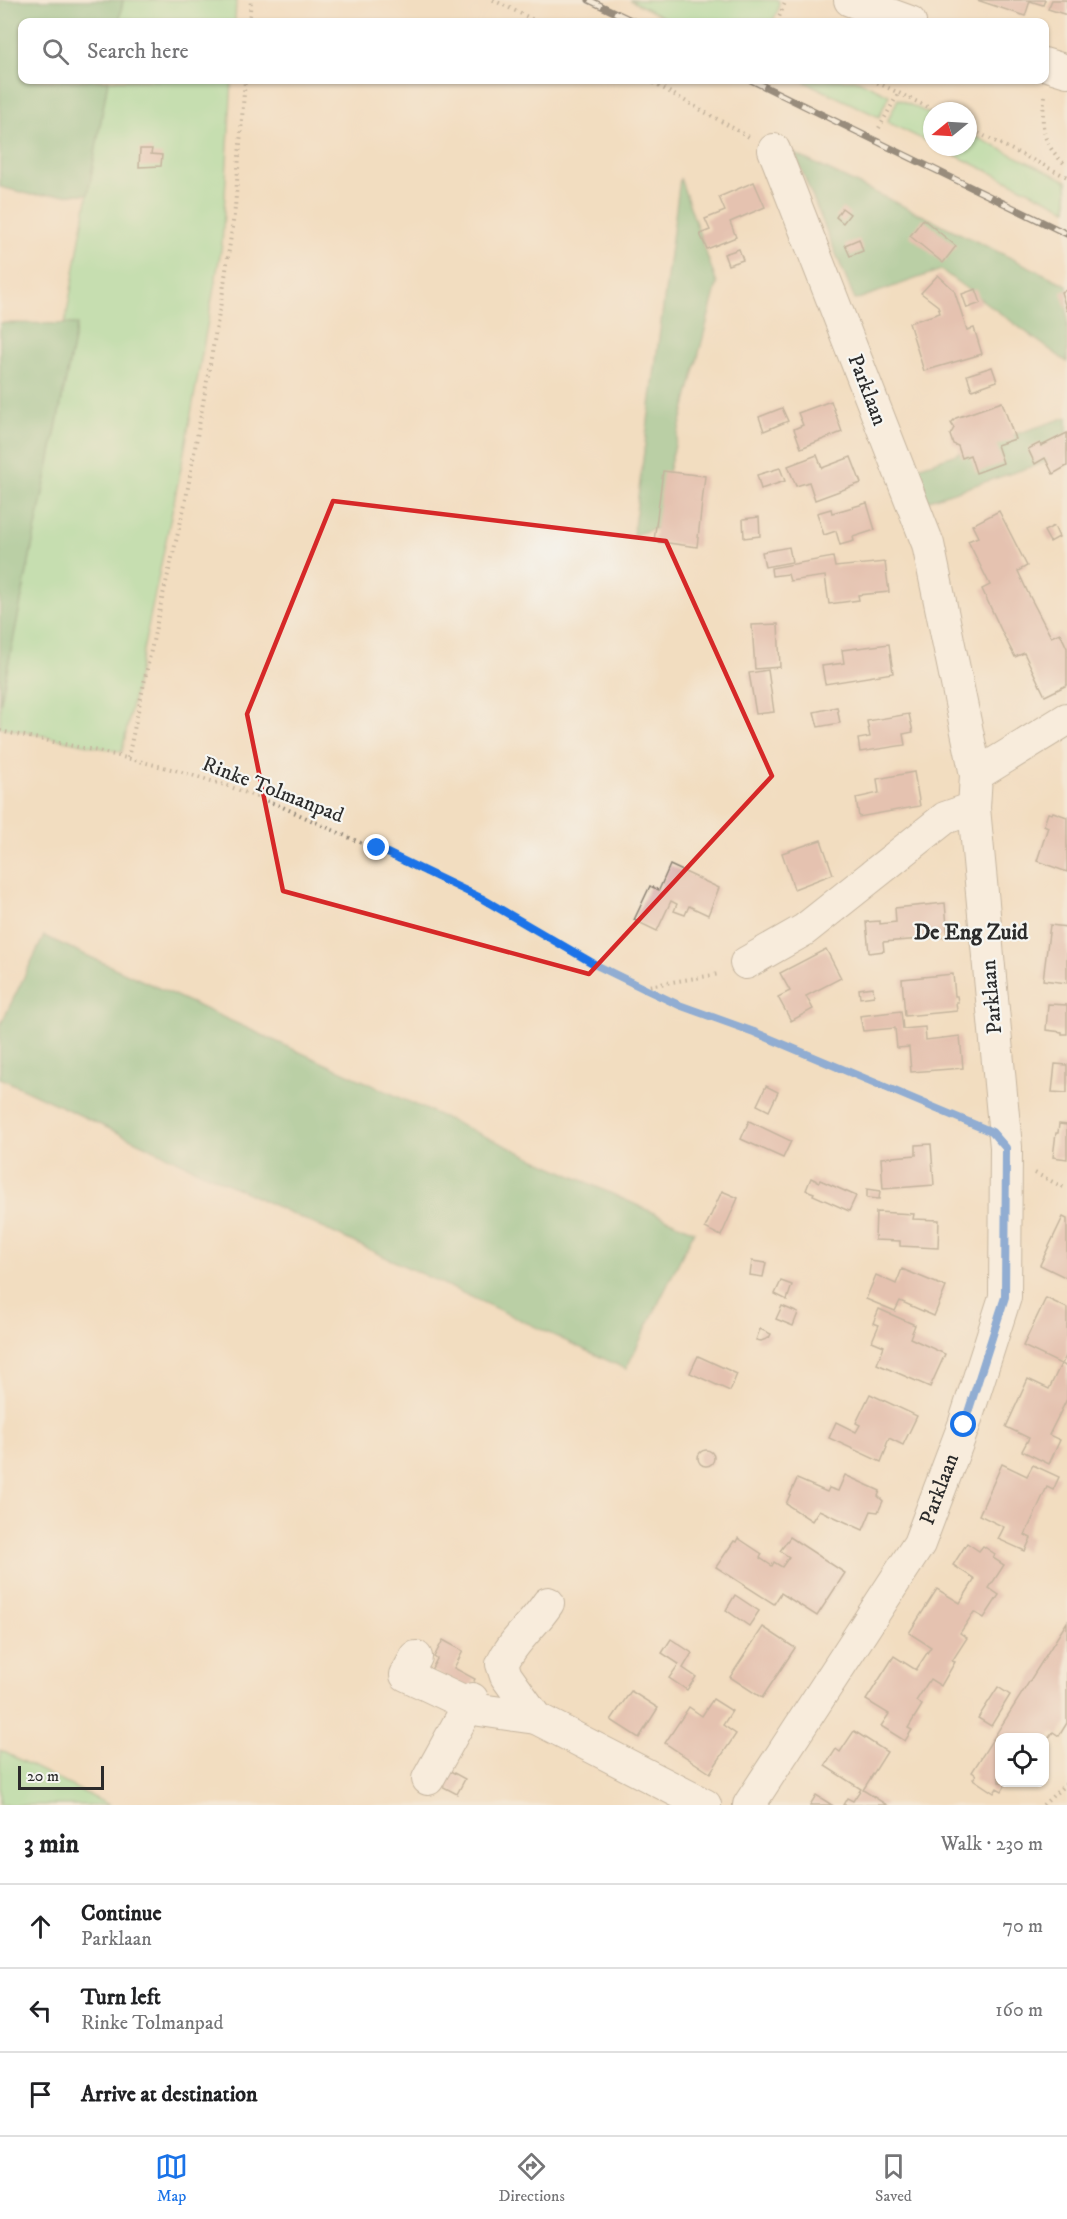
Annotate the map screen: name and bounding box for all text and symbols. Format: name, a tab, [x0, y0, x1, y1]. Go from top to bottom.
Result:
search box	[18, 18, 1049, 84]
icon: search	[39, 35, 72, 68]
text: Search here	[87, 38, 189, 65]
north arrow	[923, 102, 977, 156]
street label: Parklaan	[842, 351, 892, 429]
street label: Rinke Tolmanpad	[199, 751, 348, 829]
route end	[363, 834, 389, 860]
district label: De Eng Zuid	[914, 919, 1029, 946]
street label: Parklaan	[976, 959, 1008, 1035]
route start	[950, 1411, 976, 1437]
street label: Parklaan	[914, 1450, 965, 1529]
map controls	[995, 1733, 1049, 1787]
button: locate	[995, 1733, 1049, 1787]
scale bar	[18, 1763, 104, 1790]
text: 20 m	[27, 1766, 59, 1786]
text: 3 min	[24, 1828, 79, 1861]
text: Walk · 230 m	[941, 1832, 1043, 1857]
text: Continue	[81, 1900, 162, 1927]
icon: ahead	[24, 1910, 57, 1943]
text: 70 m	[1002, 1914, 1043, 1939]
text: Parklaan	[81, 1927, 152, 1952]
text: Turn left	[81, 1984, 161, 2011]
icon: left	[24, 1994, 57, 2027]
text: 160 m	[995, 1998, 1043, 2023]
text: Rinke Tolmanpad	[81, 2011, 223, 2036]
icon: arrive	[24, 2078, 57, 2111]
text: Arrive at destination	[81, 2081, 258, 2108]
tab: Map	[155, 2150, 188, 2206]
tab: Directions	[498, 2150, 565, 2206]
tab: Saved	[875, 2150, 912, 2206]

